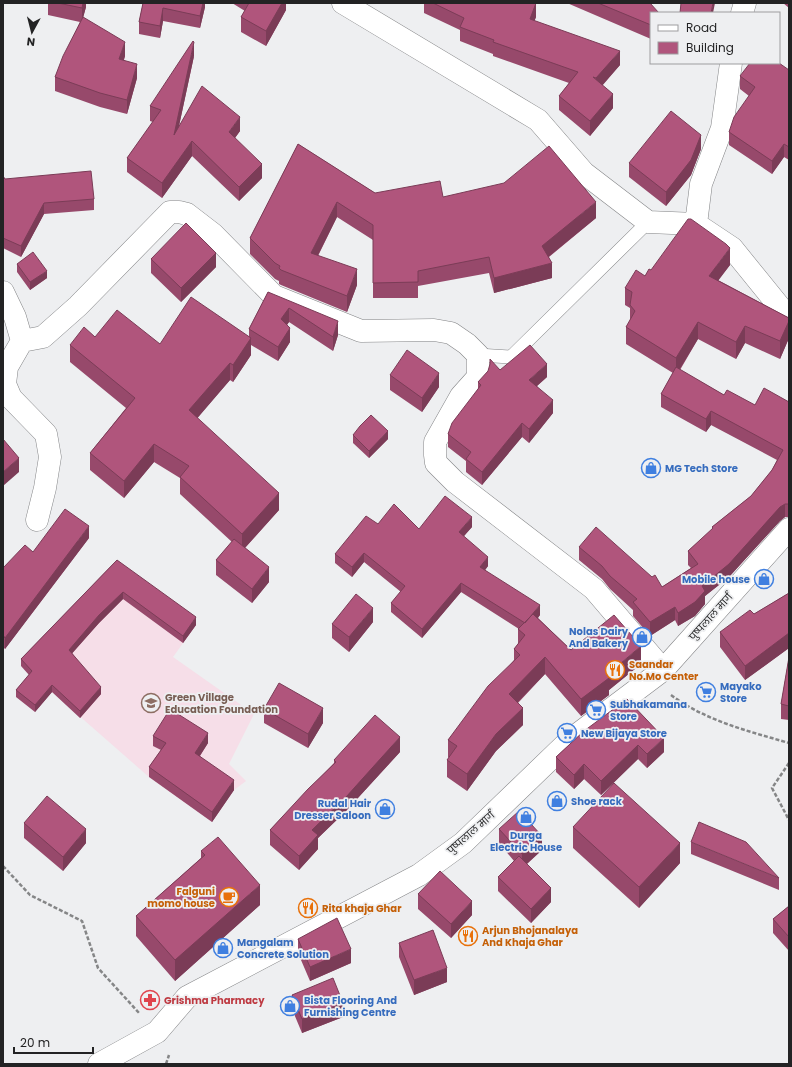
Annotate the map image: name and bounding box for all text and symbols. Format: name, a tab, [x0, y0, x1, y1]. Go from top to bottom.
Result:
north arrow	[12, 12, 52, 52]
legend	[650, 12, 780, 64]
text: Road	[686, 19, 717, 36]
text: N	[26, 33, 36, 50]
text: Building	[686, 39, 734, 56]
shop icon: MG Tech Store	[640, 457, 662, 479]
place label: MG Tech Store	[665, 461, 738, 476]
shop icon: Mobile house	[753, 568, 775, 590]
place label: Mobile house	[682, 572, 750, 587]
street label: पुष्पलाल मार्ग	[685, 589, 738, 645]
place label: Nolas Dairy And Bakery	[569, 624, 629, 651]
shop icon: Nolas Dairy And Bakery	[631, 626, 653, 648]
place label: Saandar No.Mo Center	[629, 657, 699, 684]
restaurant icon: Saandar No.Mo Center	[604, 659, 626, 681]
place label: Mayako Store	[720, 679, 762, 706]
supermarket icon: Mayako Store	[695, 681, 717, 703]
place label: Green Village Education Foundation	[165, 690, 278, 717]
school or university icon: Green Village Education Foundation	[140, 692, 162, 714]
place label: Subhakamana Store	[610, 697, 687, 724]
supermarket icon: Subhakamana Store	[585, 699, 607, 721]
supermarket icon: New Bijaya Store	[556, 722, 578, 744]
place label: New Bijaya Store	[581, 726, 667, 741]
shop icon: Shoe rack	[546, 790, 568, 812]
place label: Shoe rack	[571, 794, 623, 809]
place label: Rudal Hair Dresser Saloon	[294, 796, 372, 823]
shop icon: Rudal Hair Dresser Saloon	[374, 798, 396, 820]
shop icon: Durga Electric House	[515, 806, 537, 828]
street label: पुष्पलाल मार्ग	[443, 807, 500, 859]
place label: Durga Electric House	[490, 828, 562, 855]
place label: Falguni momo house	[147, 884, 215, 911]
cafe icon: Falguni momo house	[218, 886, 240, 908]
restaurant icon: Rita khaja Ghar	[297, 897, 319, 919]
place label: Rita khaja Ghar	[322, 901, 402, 916]
place label: Arjun Bhojanalaya And Khaja Ghar	[482, 923, 578, 950]
restaurant icon: Arjun Bhojanalaya And Khaja Ghar	[457, 925, 479, 947]
place label: Mangalam Concrete Solution	[237, 935, 329, 962]
shop icon: Mangalam Concrete Solution	[212, 937, 234, 959]
pharmacy icon: Grishma Pharmacy	[139, 989, 161, 1011]
place label: Grishma Pharmacy	[164, 993, 265, 1008]
place label: Bista Flooring And Furnishing Centre	[304, 993, 397, 1020]
shop icon: Bista Flooring And Furnishing Centre	[279, 995, 301, 1017]
scale bar	[14, 1029, 93, 1055]
text: 20 m	[20, 1034, 50, 1051]

